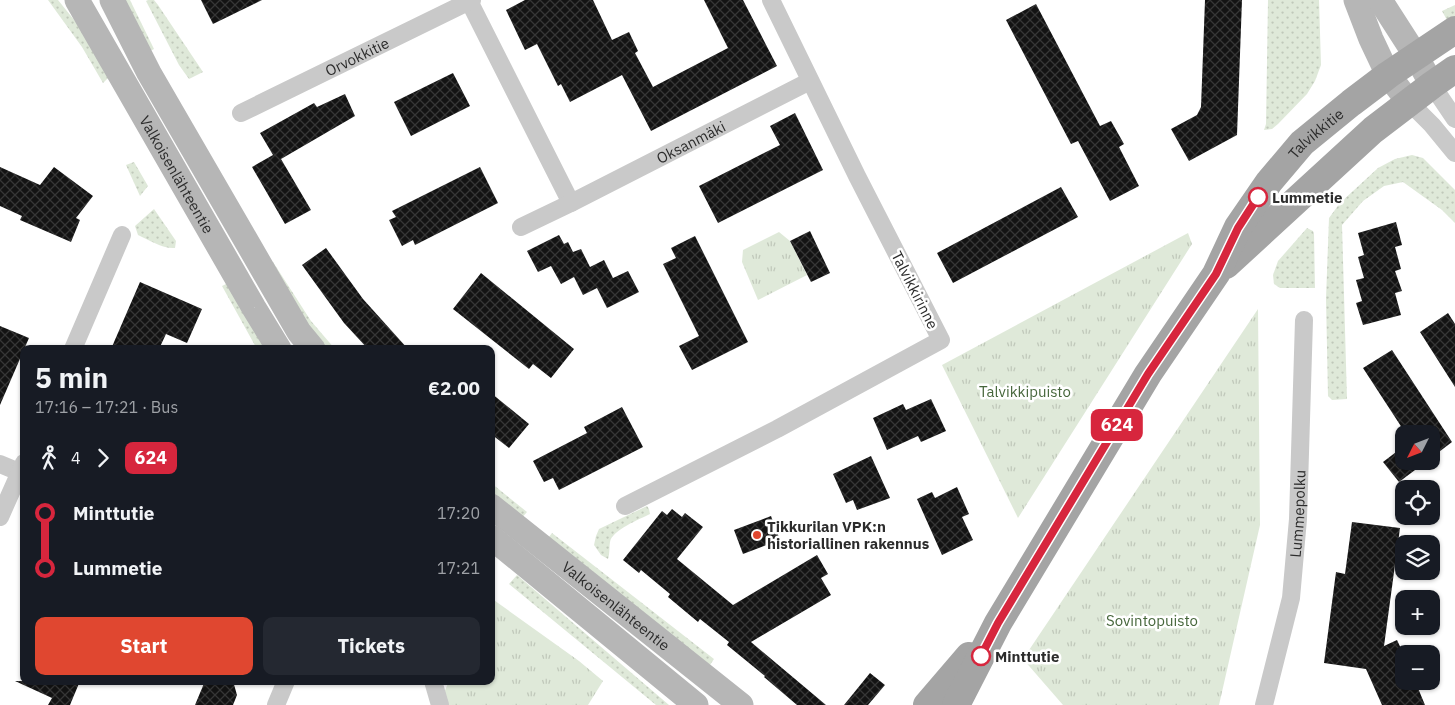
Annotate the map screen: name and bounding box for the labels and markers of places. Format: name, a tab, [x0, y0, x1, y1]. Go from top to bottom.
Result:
marker: Lummetie	[1248, 187, 1268, 207]
place label: Lummetie	[1272, 188, 1343, 207]
place label: Tikkurilan VPK:n historiallinen rakennus	[767, 517, 930, 553]
marker: Tikkurilan VPK:n historiallinen rakennus	[751, 529, 763, 541]
marker: Minttutie	[971, 646, 991, 666]
place label: Minttutie	[995, 647, 1059, 666]

